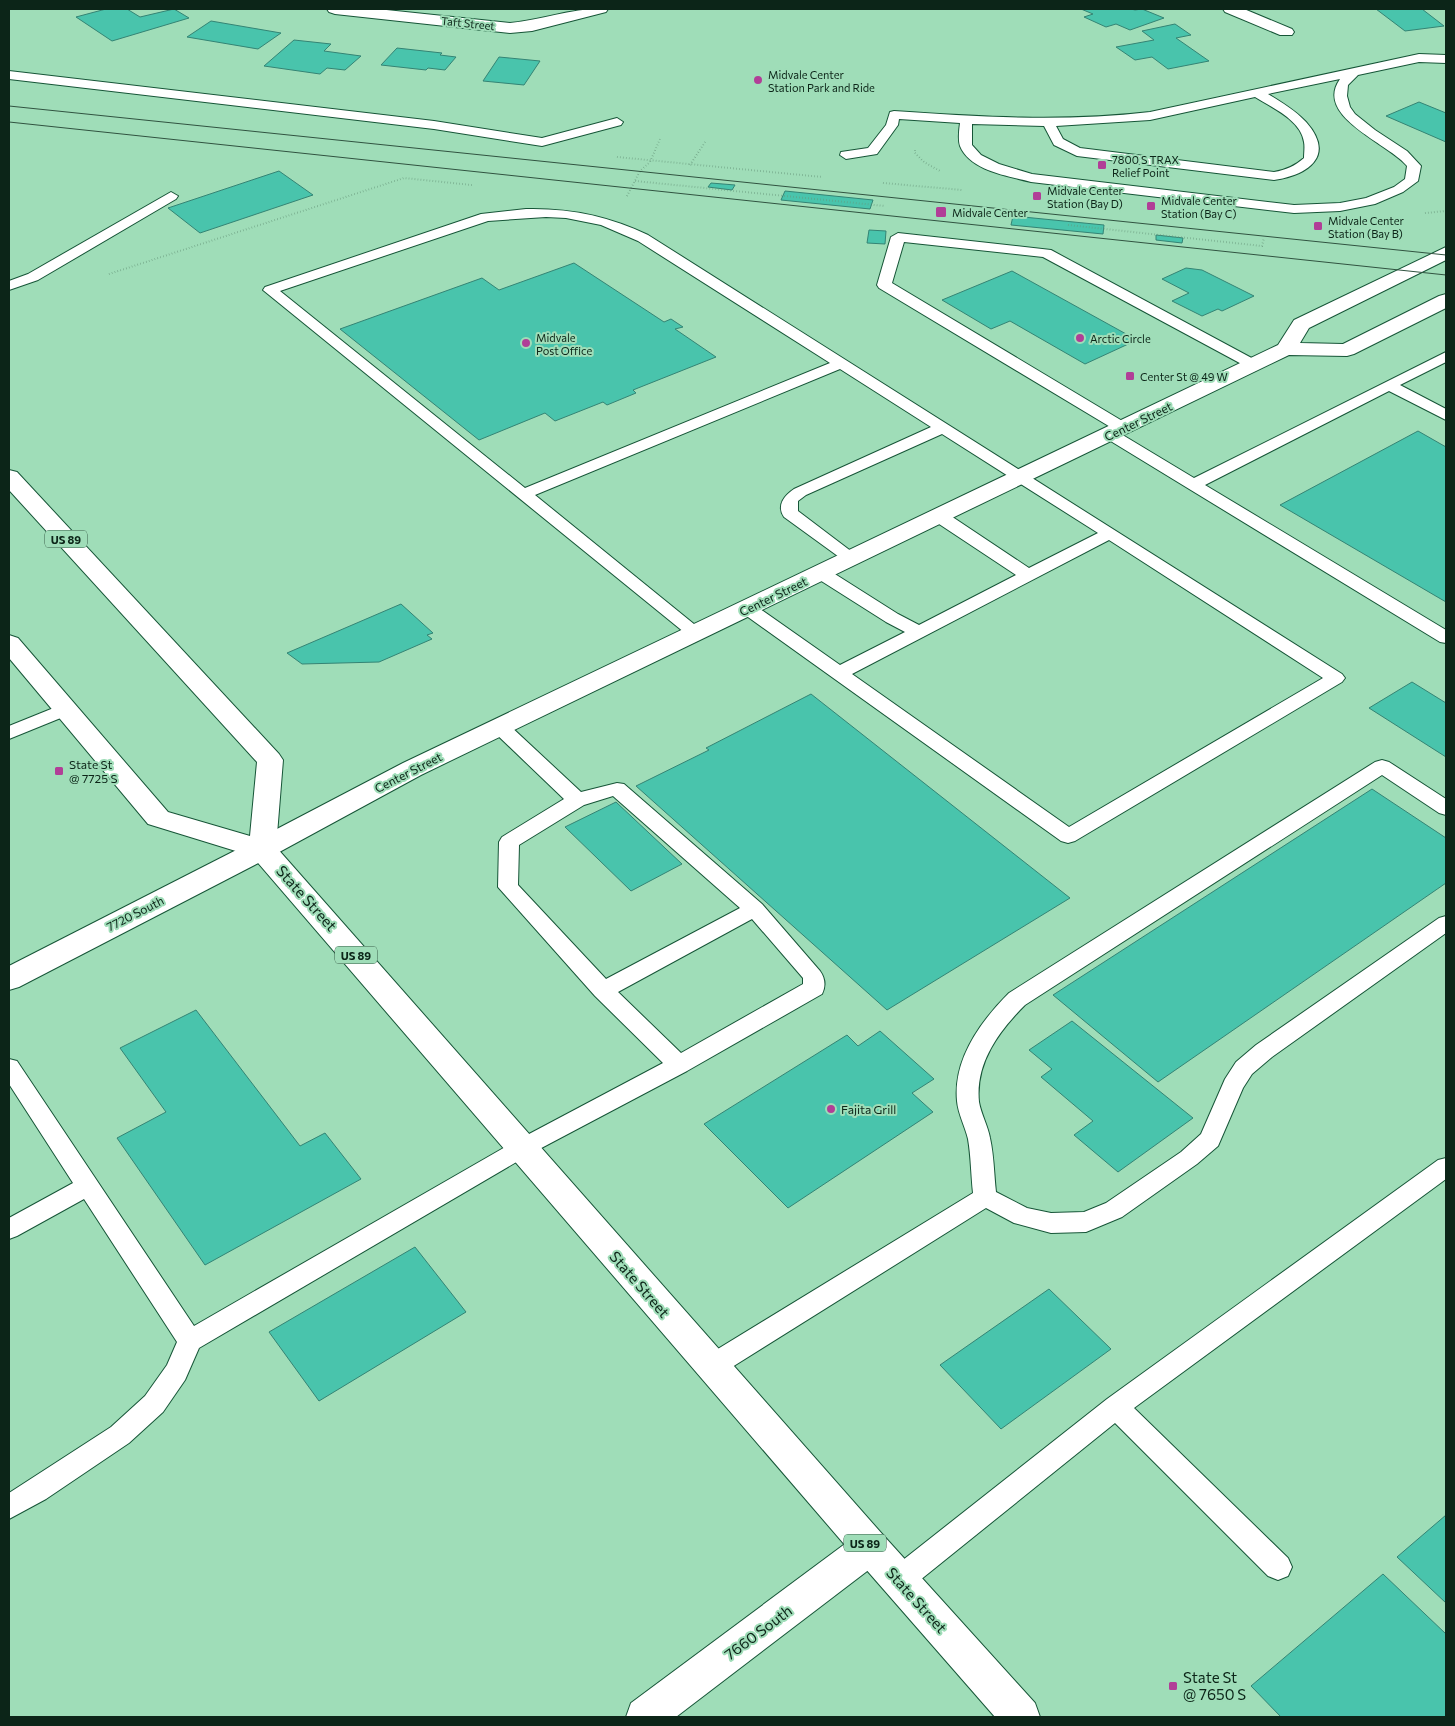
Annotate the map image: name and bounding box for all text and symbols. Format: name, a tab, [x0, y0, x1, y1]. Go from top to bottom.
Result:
street label: Taft Street	[441, 14, 496, 32]
place label: Midvale Center Station Park and Ride	[768, 68, 875, 94]
marker: Midvale Center Station Park and Ride	[752, 74, 764, 86]
place label: 7800 S TRAX Relief Point	[1112, 153, 1179, 179]
marker: 7800 S TRAX Relief Point	[1096, 159, 1108, 171]
place label: Midvale Center Station (Bay D)	[1047, 184, 1124, 210]
marker: Midvale Center Station (Bay D)	[1031, 190, 1043, 202]
place label: Midvale Center Station (Bay C)	[1161, 194, 1238, 220]
marker: Midvale Center Station (Bay C)	[1145, 200, 1157, 212]
marker: Midvale Center	[934, 205, 948, 219]
place label: Midvale Center	[952, 206, 1029, 219]
place label: Midvale Center Station (Bay B)	[1328, 214, 1405, 240]
marker: Midvale Center Station (Bay B)	[1312, 220, 1324, 232]
place label: Midvale Post Office	[536, 331, 592, 357]
marker: Arctic Circle	[1074, 332, 1086, 344]
place label: Arctic Circle	[1090, 332, 1151, 345]
marker: Midvale Post Office	[520, 337, 532, 349]
marker: Center St @ 49 W	[1124, 370, 1136, 382]
place label: Center St @ 49 W	[1140, 370, 1228, 383]
street label: Center Street	[1102, 399, 1174, 443]
road number: US 89	[45, 530, 87, 548]
street label: Center Street	[737, 574, 809, 618]
street label: Center Street	[372, 749, 444, 795]
place label: State St @ 7725 S	[69, 757, 117, 785]
marker: State St @ 7725 S	[53, 765, 65, 777]
street label: State Street	[273, 862, 341, 934]
street label: 7720 South	[104, 893, 166, 933]
road number: US 89	[335, 946, 377, 964]
place label: Fajita Grill	[841, 1102, 896, 1116]
marker: Fajita Grill	[825, 1103, 837, 1115]
street label: State Street	[606, 1247, 674, 1321]
road number: US 89	[844, 1535, 886, 1552]
street label: State Street	[883, 1564, 951, 1636]
street label: 7660 South	[721, 1601, 795, 1663]
place label: State St @ 7650 S	[1183, 1668, 1246, 1703]
marker: State St @ 7650 S	[1167, 1680, 1179, 1692]

